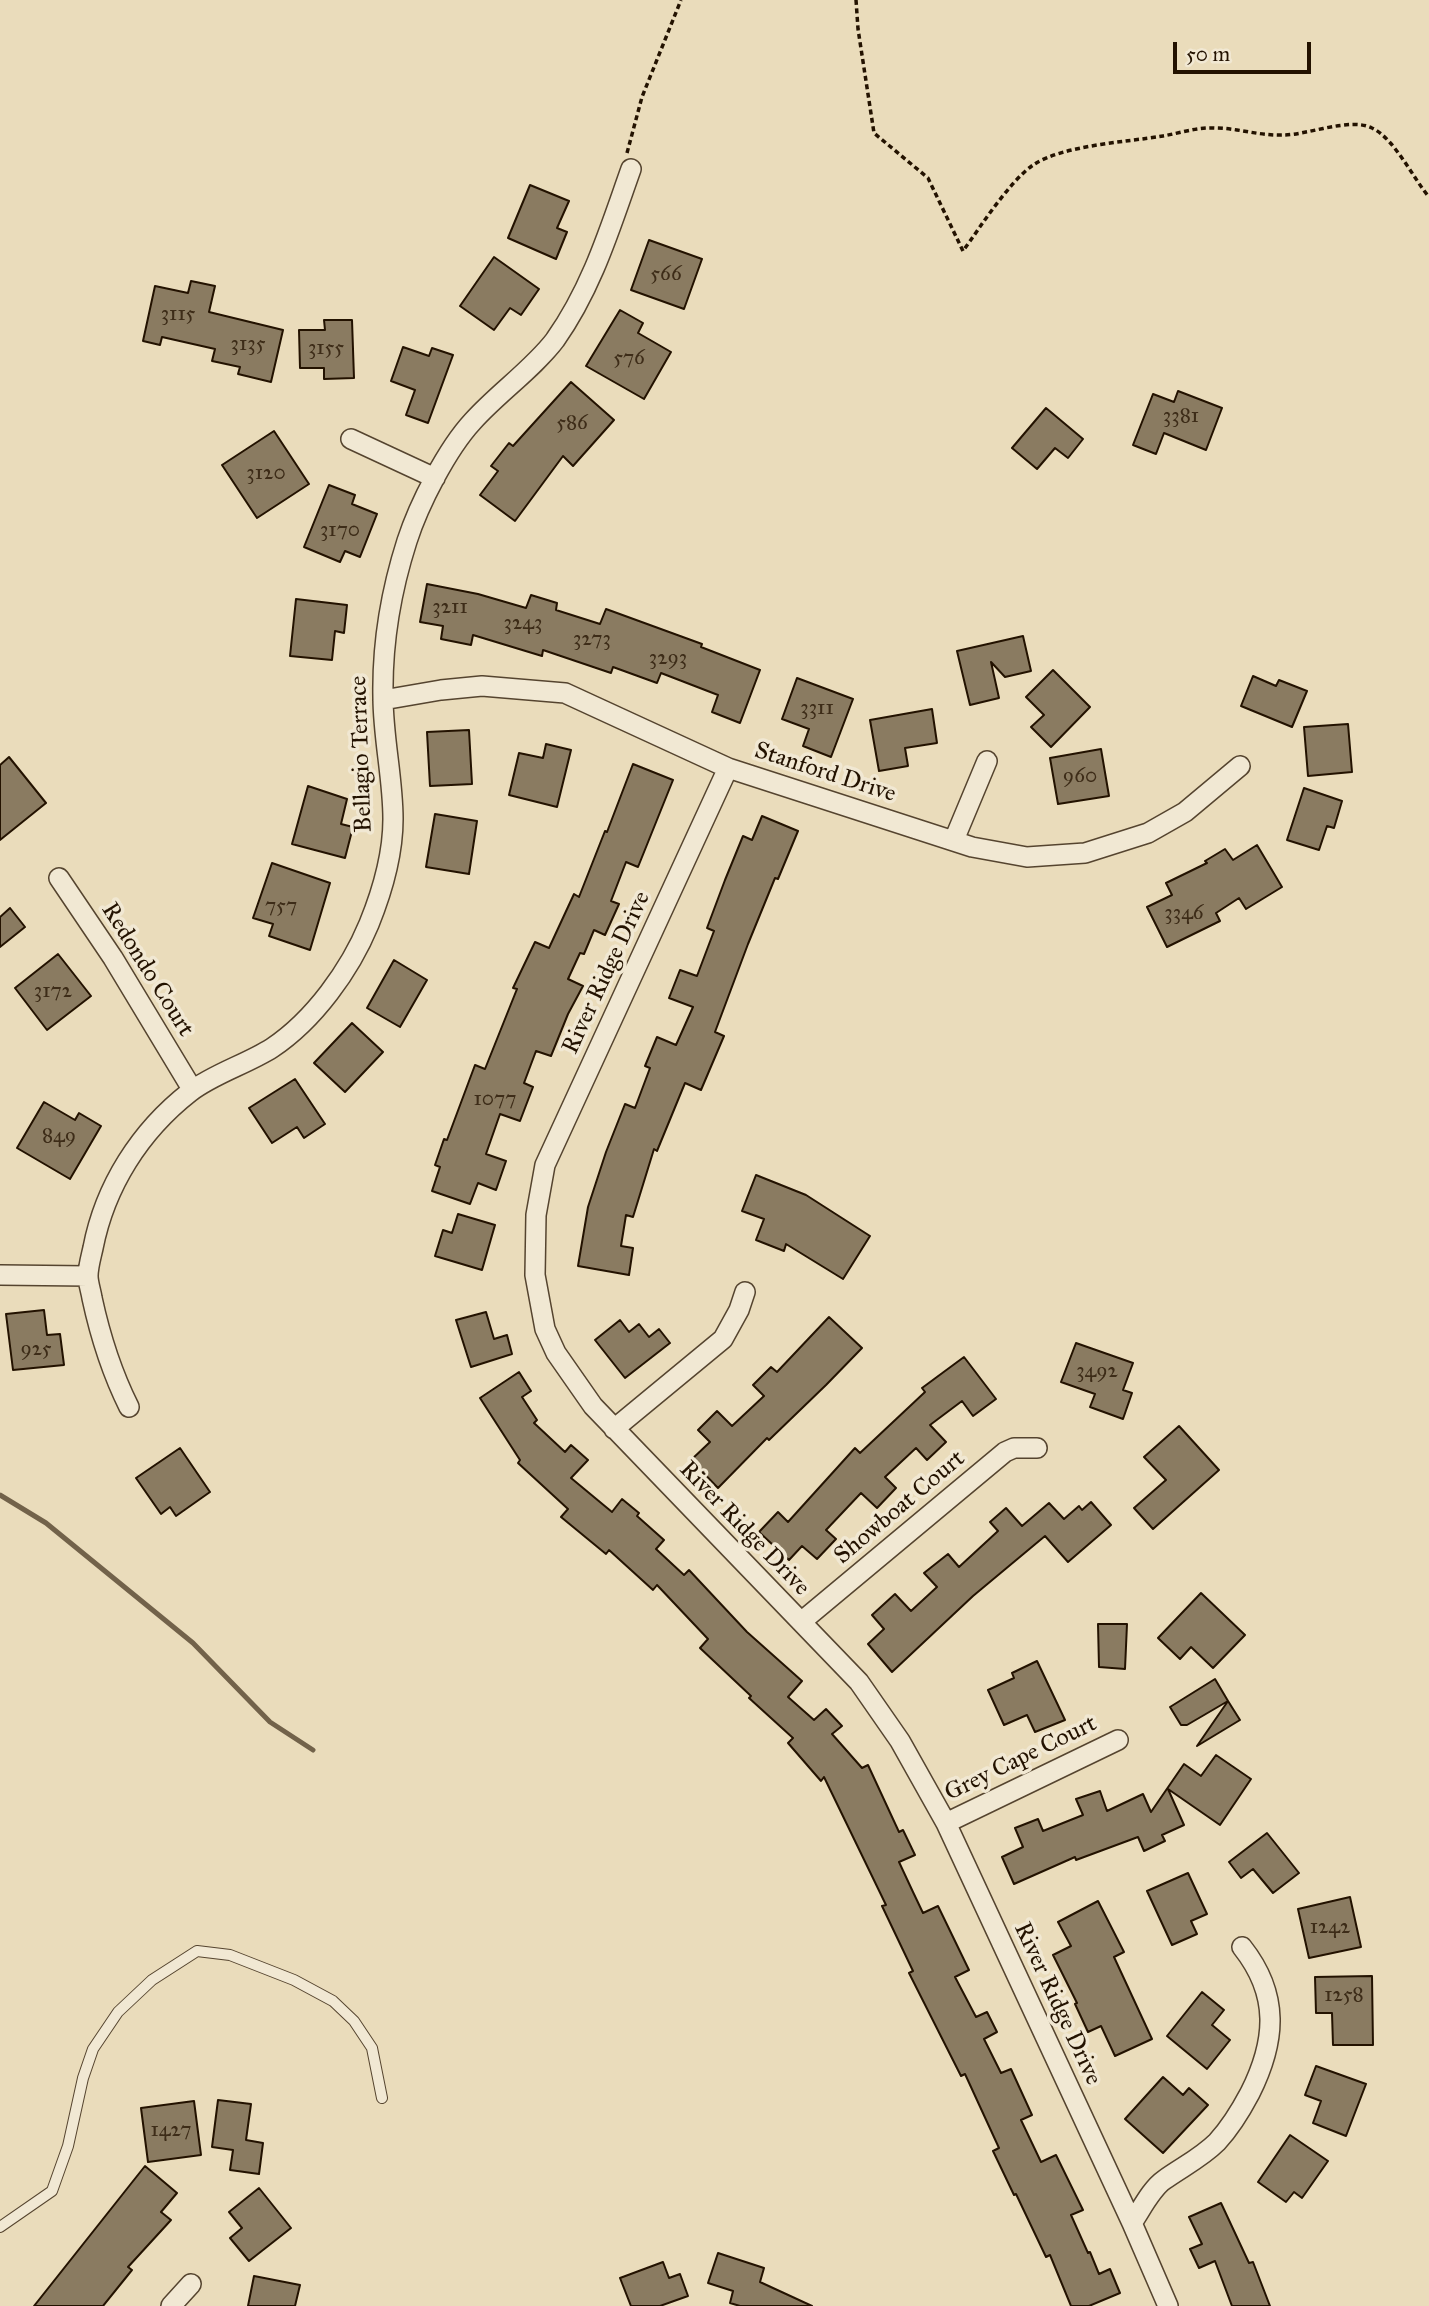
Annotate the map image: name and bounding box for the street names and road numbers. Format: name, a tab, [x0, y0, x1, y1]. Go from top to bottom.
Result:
street label: Bellagio Terrace	[345, 675, 379, 833]
street label: Stanford Drive	[751, 737, 899, 809]
street label: River Ridge Drive	[557, 887, 657, 1059]
street label: Redondo Court	[94, 898, 200, 1042]
street label: Showboat Court	[829, 1445, 971, 1571]
street label: River Ridge Drive	[673, 1456, 815, 1602]
street label: Grey Cape Court	[940, 1710, 1102, 1808]
street label: River Ridge Drive	[1007, 1918, 1107, 2090]

